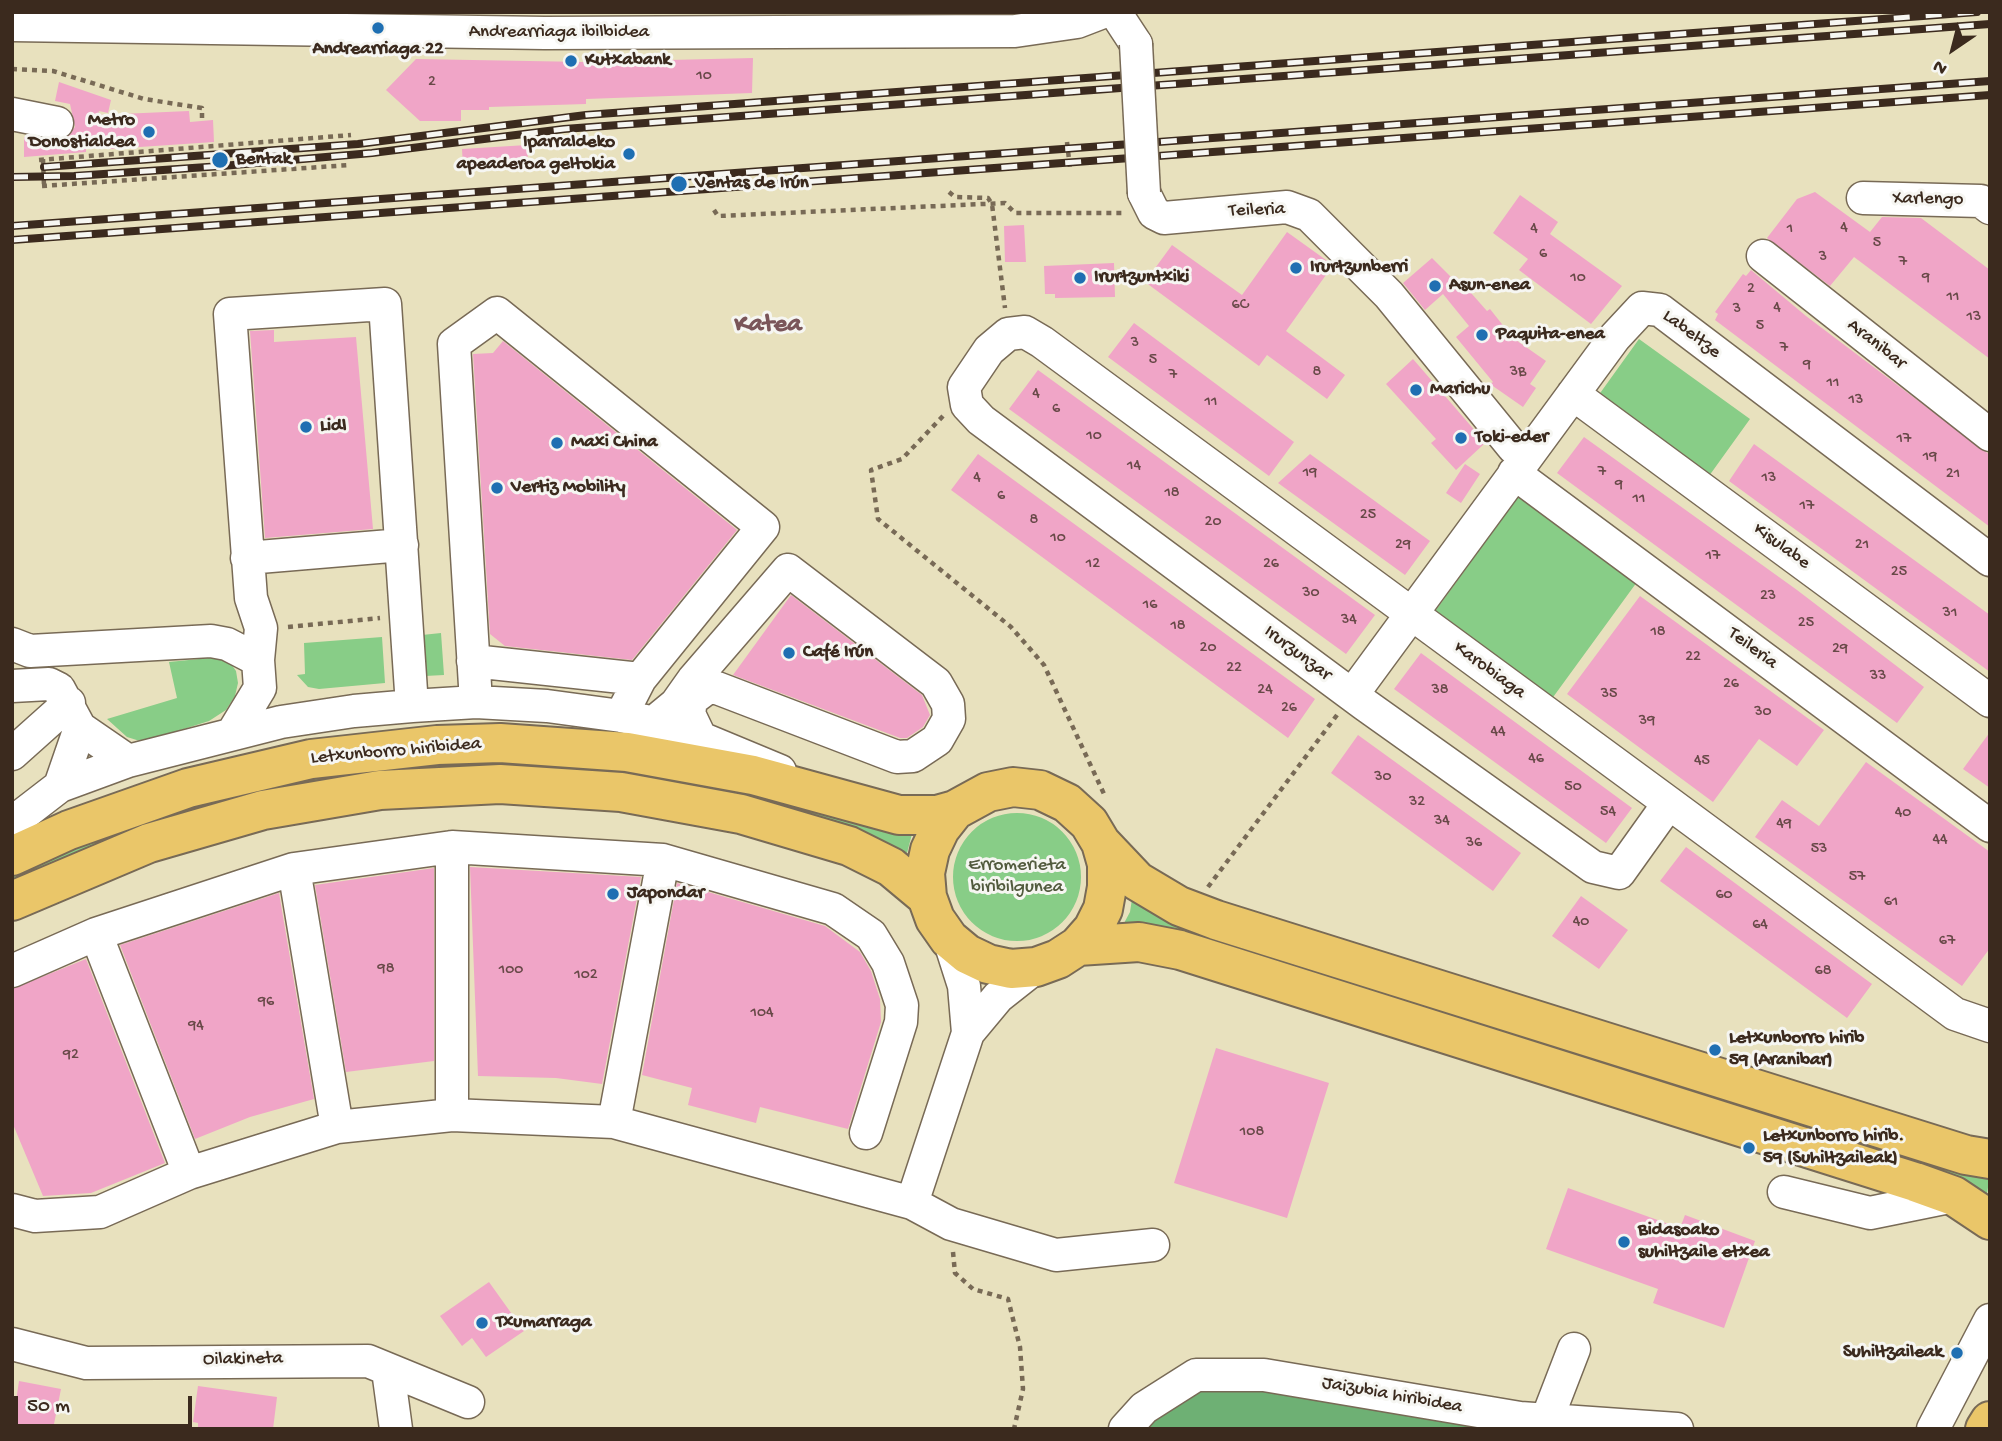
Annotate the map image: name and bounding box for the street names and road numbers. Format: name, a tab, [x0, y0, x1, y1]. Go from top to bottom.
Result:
street label: Andrearriaga ibilbidea	[469, 22, 649, 44]
street label: Xarlengo	[1892, 188, 1964, 212]
street label: Teileria	[1228, 199, 1286, 223]
street label: Labeltze	[1657, 306, 1725, 364]
street label: Aranibar	[1842, 315, 1910, 375]
street label: Kisulabe	[1748, 519, 1814, 575]
street label: Irurzunzar	[1259, 621, 1335, 687]
street label: Teileria	[1723, 623, 1781, 675]
street label: Karobiaga	[1448, 637, 1530, 705]
street label: Letxunborro hiribidea	[310, 733, 482, 771]
street label: Oilakineta	[203, 1348, 283, 1372]
street label: Jaizubia hiribidea	[1320, 1372, 1464, 1420]

